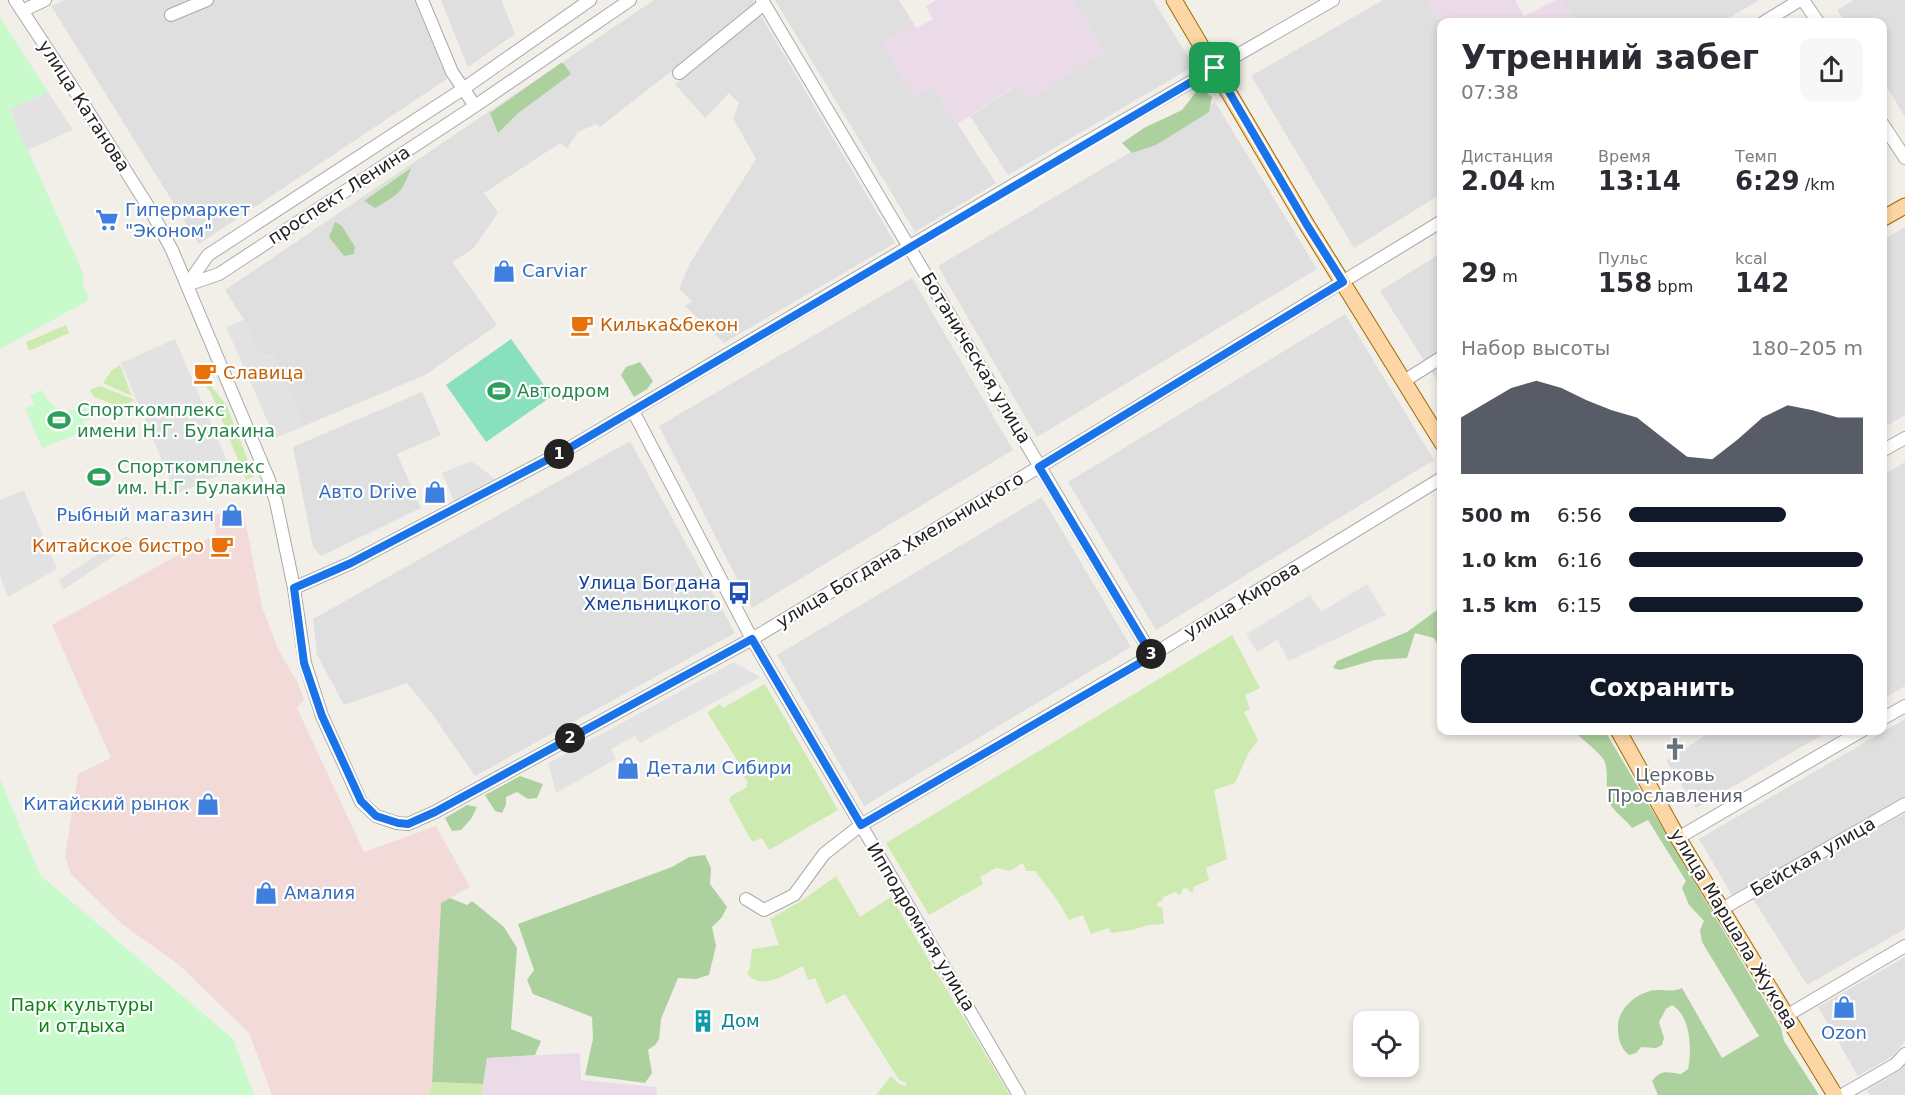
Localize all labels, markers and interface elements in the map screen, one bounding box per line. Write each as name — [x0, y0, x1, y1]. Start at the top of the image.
street label: улица Катанова — [34, 36, 135, 175]
text: Утренний забег — [1461, 38, 1759, 77]
button: share — [1800, 38, 1863, 101]
pin — [1189, 42, 1240, 93]
icon: arrive — [1198, 51, 1231, 84]
text: 07:38 — [1461, 80, 1519, 104]
street label: проспект Ленина — [264, 141, 414, 248]
text: Дистанция — [1461, 147, 1553, 166]
text: Время — [1598, 147, 1651, 166]
text: Темп — [1735, 147, 1777, 166]
text: 2.04 — [1461, 166, 1525, 196]
text: 13:14 — [1598, 166, 1681, 196]
text: 6:29 — [1735, 166, 1800, 196]
text: km — [1525, 175, 1555, 194]
text: /km — [1800, 175, 1835, 194]
place label: Гипермаркет "Эконом" — [125, 199, 250, 241]
supermarket icon: Гипермаркет "Эконом" — [94, 207, 120, 233]
text: Пульс — [1598, 249, 1648, 268]
text: kcal — [1735, 249, 1767, 268]
shop icon: Carviar — [491, 258, 517, 284]
text: 29 — [1461, 258, 1497, 288]
place label: Carviar — [522, 260, 588, 281]
text: m — [1497, 267, 1518, 286]
text: 158 — [1598, 268, 1652, 298]
text: 142 — [1735, 268, 1789, 298]
street label: Ботаническая улица — [917, 269, 1036, 447]
text: bpm — [1652, 277, 1693, 296]
cafe icon: Килька&бекон — [569, 312, 595, 338]
place label: Килька&бекон — [600, 314, 738, 335]
text: Набор высоты — [1461, 336, 1610, 360]
text: 180–205 m — [1751, 336, 1863, 360]
cafe icon: Славица — [192, 360, 218, 386]
place label: Славица — [223, 362, 304, 383]
sports icon: Автодром — [486, 378, 512, 404]
place label: Автодром — [517, 380, 610, 401]
place label: Спорткомплекс имени Н.Г. Булакина — [77, 399, 275, 441]
sports icon: Спорткомплекс имени Н.Г. Булакина — [46, 407, 72, 433]
pin: 1 — [544, 439, 574, 469]
text: 1 — [553, 444, 565, 463]
place label: Спорткомплекс им. Н.Г. Булакина — [117, 456, 286, 498]
sports icon: Спорткомплекс им. Н.Г. Булакина — [86, 464, 112, 490]
street label: улица Богдана Хмельницкого — [772, 467, 1027, 632]
shop icon: Авто Drive — [422, 479, 448, 505]
place label: Авто Drive — [319, 481, 417, 502]
shop icon: Рыбный магазин — [219, 502, 245, 528]
text: 500 m — [1461, 503, 1531, 527]
text: 6:56 — [1557, 503, 1602, 527]
place label: Рыбный магазин — [56, 504, 214, 525]
cafe icon: Китайское бистро — [209, 533, 235, 559]
place label: Китайское бистро — [32, 535, 204, 556]
text: 1.0 km — [1461, 548, 1538, 572]
text: 6:16 — [1557, 548, 1602, 572]
street label: улица Кирова — [1180, 557, 1303, 642]
place label: Улица Богдана Хмельницкого — [579, 572, 721, 614]
bus stop icon: Улица Богдана Хмельницкого — [726, 580, 752, 606]
text: 1.5 km — [1461, 593, 1538, 617]
text: 6:15 — [1557, 593, 1602, 617]
pin: 3 — [1136, 639, 1166, 669]
text: 3 — [1145, 644, 1157, 663]
button: Сохранить — [1461, 654, 1863, 723]
pin: 2 — [555, 723, 585, 753]
text: 2 — [564, 728, 576, 747]
church icon: Церковь Прославления — [1662, 736, 1688, 762]
shop icon: Детали Сибири — [615, 755, 641, 781]
place label: Детали Сибири — [646, 757, 792, 778]
place label: Церковь Прославления — [1607, 764, 1743, 806]
shop icon: Китайский рынок — [195, 791, 221, 817]
place label: Китайский рынок — [23, 793, 190, 814]
street label: Бейская улица — [1747, 812, 1879, 901]
street label: улица Маршала Жукова — [1666, 825, 1803, 1033]
street label: Ипподромная улица — [863, 839, 980, 1015]
shop icon: Амалия — [253, 880, 279, 906]
place label: Амалия — [284, 882, 355, 903]
park label: Парк культуры и отдыха — [11, 994, 154, 1036]
shop icon: Ozon — [1831, 994, 1857, 1020]
building icon: Дом — [690, 1008, 716, 1034]
place label: Дом — [721, 1010, 760, 1031]
map controls — [1353, 1011, 1419, 1077]
button: locate — [1353, 1011, 1419, 1077]
place label: Ozon — [1821, 1022, 1867, 1043]

